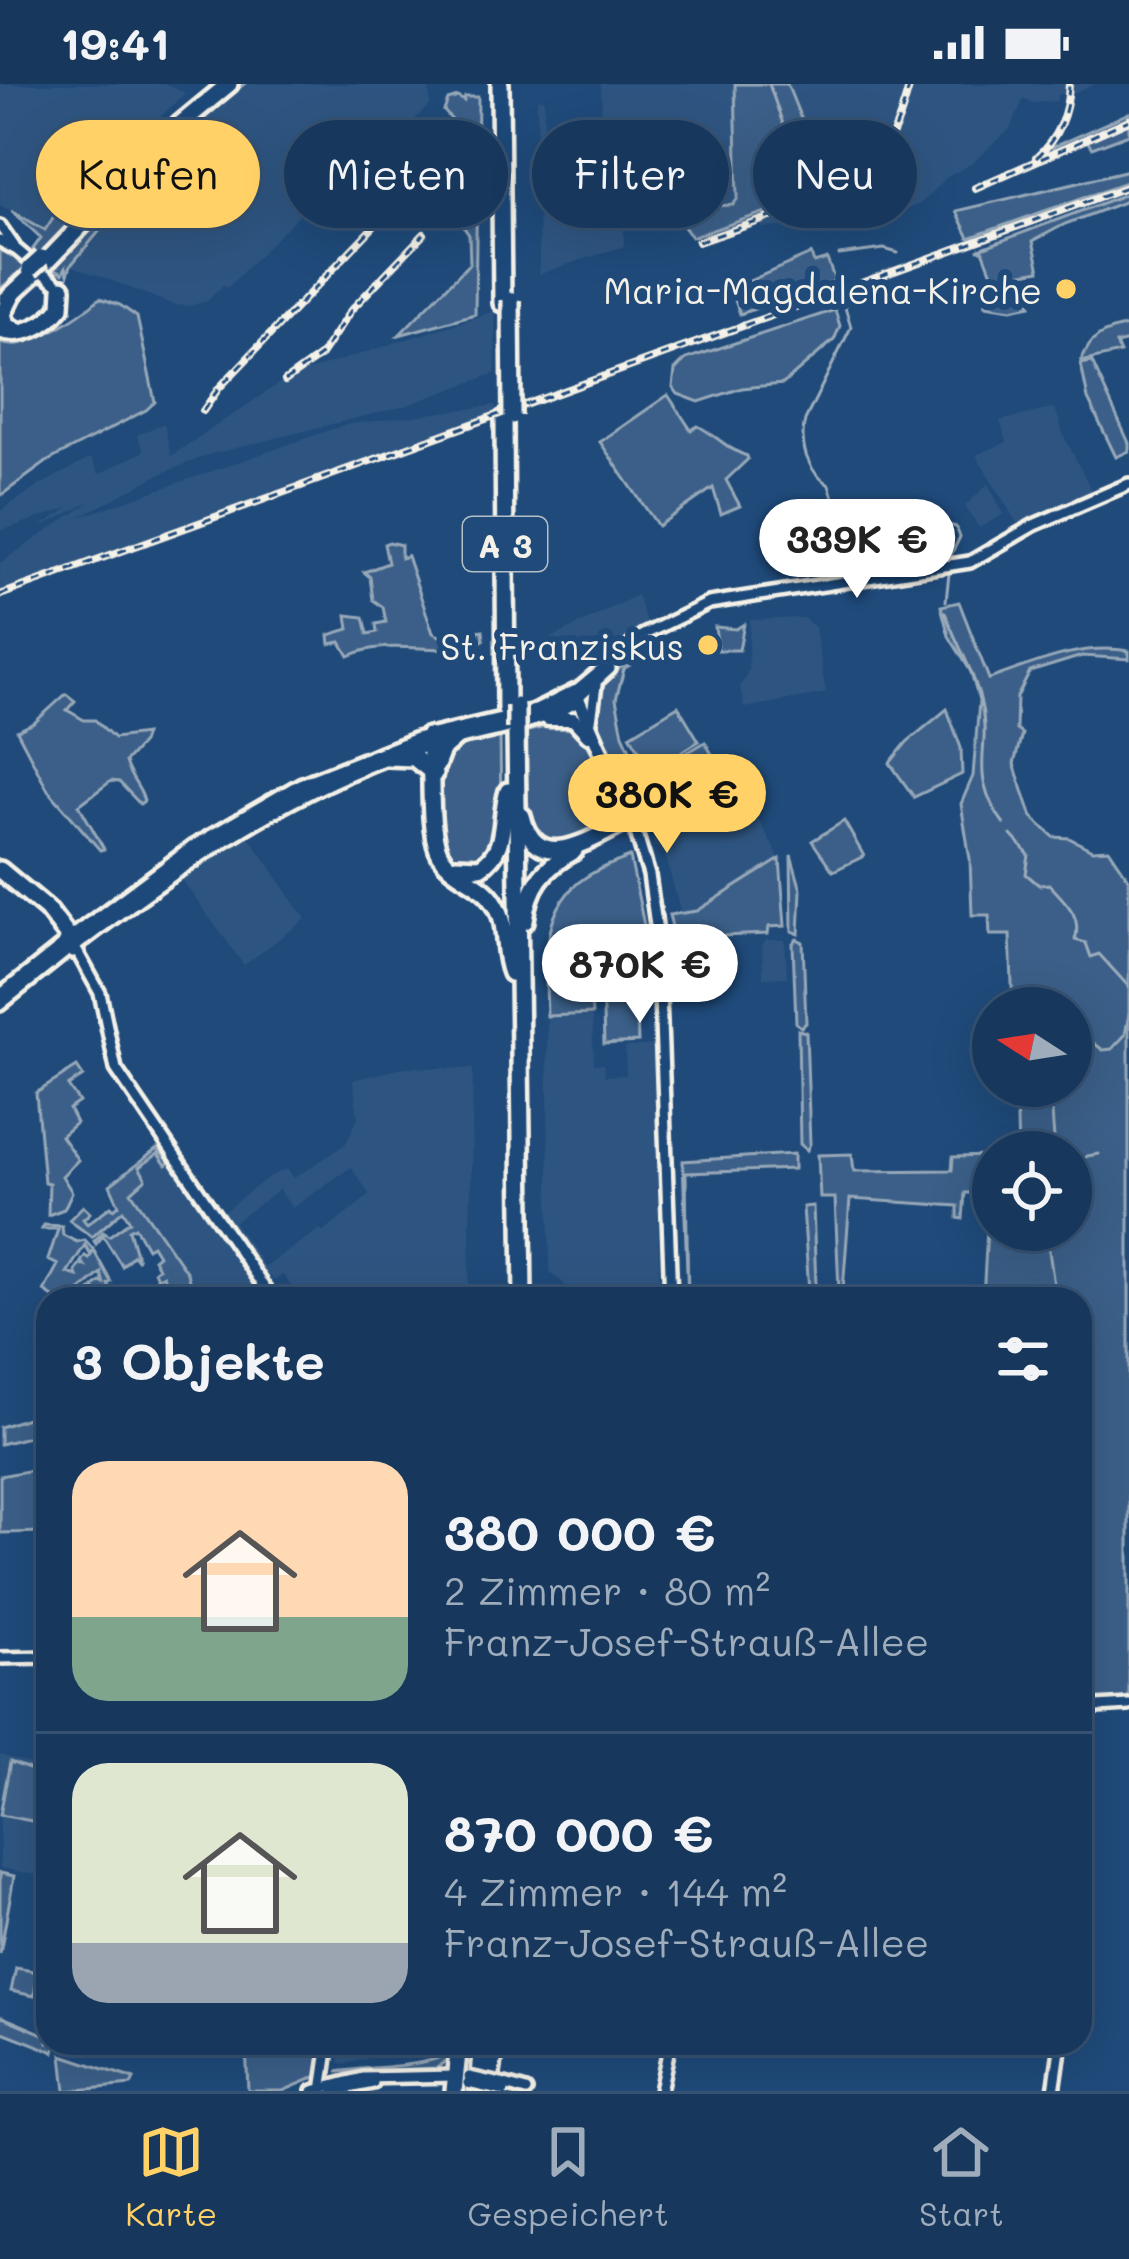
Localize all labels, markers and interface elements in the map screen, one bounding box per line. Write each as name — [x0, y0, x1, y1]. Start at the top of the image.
text: 19:41 — [60, 13, 170, 71]
chip: Kaufen — [36, 120, 260, 228]
chip: Mieten — [284, 120, 508, 228]
chip: Filter — [532, 120, 729, 228]
chip: Neu — [753, 120, 917, 228]
place label: Maria-Magdalena-Kirche — [603, 266, 1042, 313]
marker: Maria-Magdalena-Kirche — [1053, 276, 1079, 302]
pin: 339K € — [759, 499, 955, 601]
text: 339K € — [786, 512, 928, 563]
road number: A 3 — [463, 517, 547, 571]
place label: St. Franziskus — [440, 622, 684, 669]
marker: St. Franziskus — [695, 632, 721, 658]
pin: 380K € — [569, 754, 765, 856]
text: 380K € — [595, 767, 739, 818]
pin: 870K € — [542, 924, 738, 1026]
text: 870K € — [569, 937, 711, 988]
north arrow — [972, 987, 1092, 1107]
map controls — [972, 987, 1092, 1251]
button: locate — [972, 1131, 1092, 1251]
text: 3 Objekte — [72, 1326, 325, 1393]
icon: filters — [990, 1326, 1056, 1392]
text: 380 000 € — [444, 1497, 715, 1564]
icon: home — [168, 1509, 312, 1653]
text: 2 Zimmer · 80 m² — [444, 1564, 770, 1615]
text: Franz-Josef-Strauß-Allee — [444, 1615, 929, 1666]
text: 870 000 € — [444, 1798, 713, 1865]
icon: home — [168, 1811, 312, 1955]
text: 4 Zimmer · 144 m² — [444, 1865, 787, 1916]
text: Franz-Josef-Strauß-Allee — [444, 1916, 929, 1967]
tab: Karte — [125, 2119, 217, 2234]
tab: Gespeichert — [468, 2119, 669, 2234]
tab: Start — [919, 2119, 1004, 2234]

